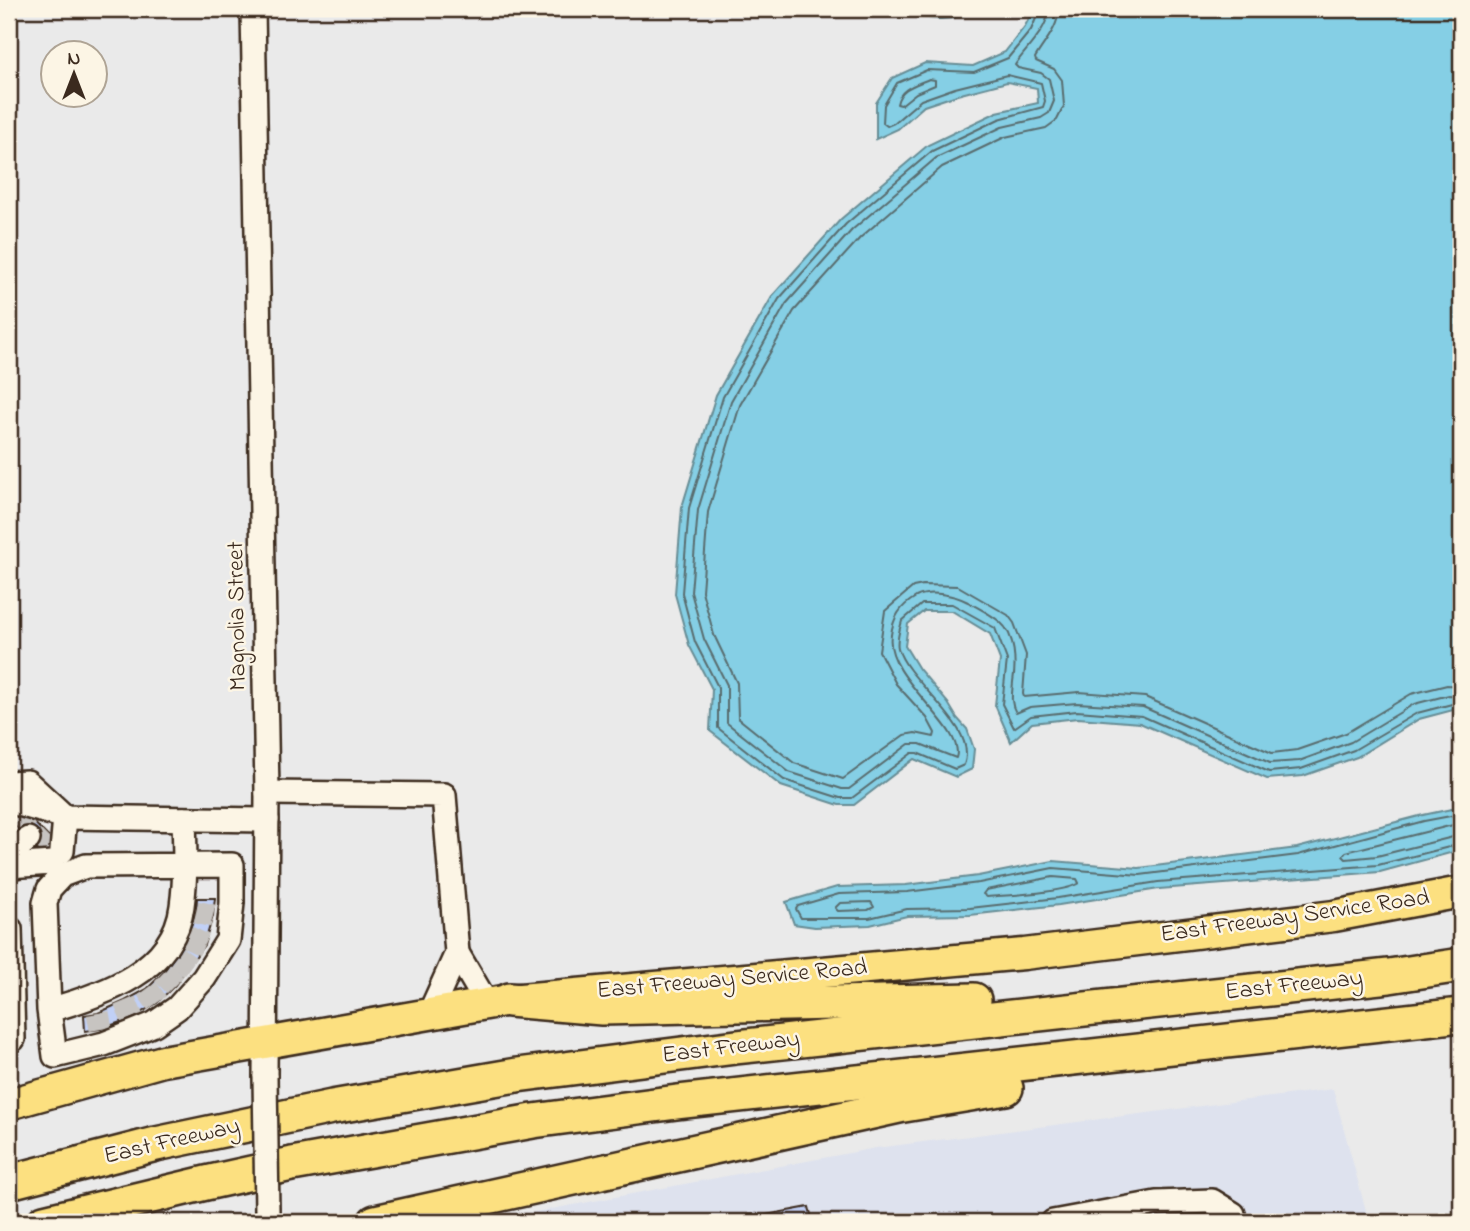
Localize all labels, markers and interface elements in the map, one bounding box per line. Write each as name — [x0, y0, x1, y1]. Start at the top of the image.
north arrow — [38, 38, 108, 108]
text: N — [68, 46, 81, 73]
street label: Magnolia Street — [219, 541, 257, 691]
street label: East Freeway Service Road — [1158, 881, 1432, 954]
street label: East Freeway Service Road — [595, 951, 869, 1010]
street label: East Freeway — [1223, 961, 1365, 1012]
street label: East Freeway — [660, 1022, 802, 1075]
street label: East Freeway — [101, 1109, 244, 1176]

